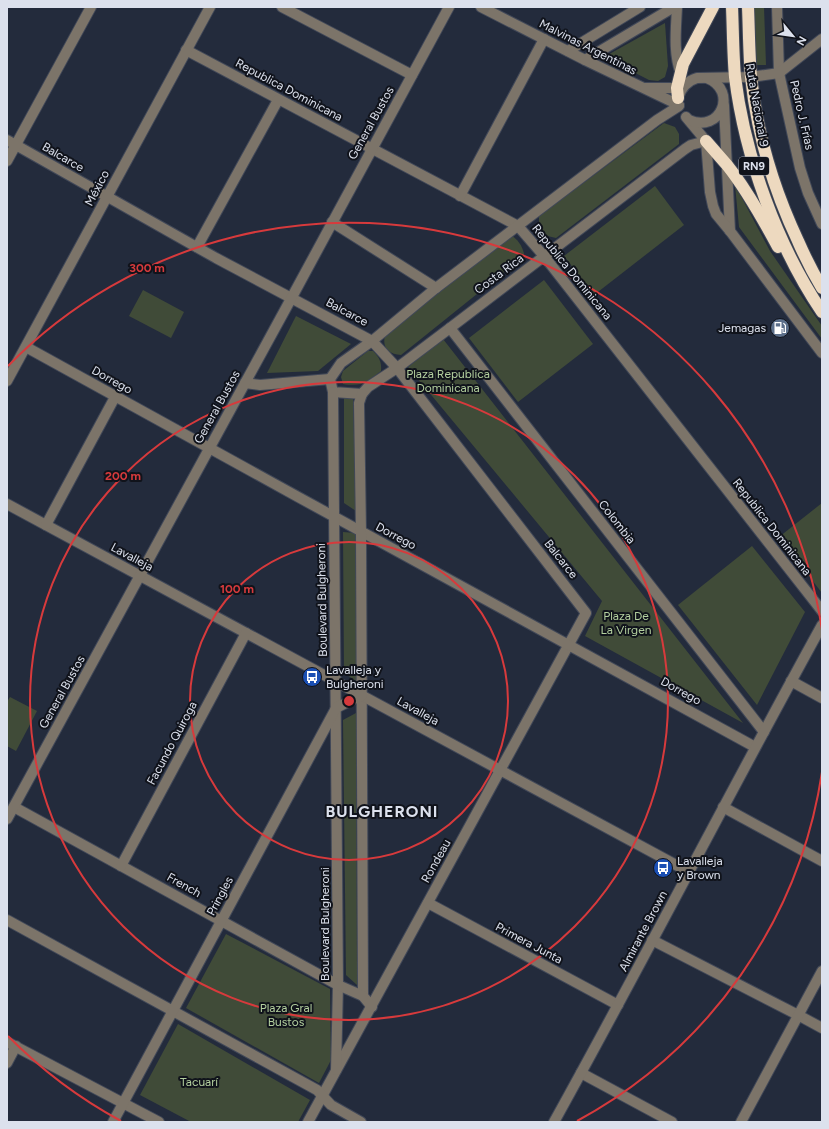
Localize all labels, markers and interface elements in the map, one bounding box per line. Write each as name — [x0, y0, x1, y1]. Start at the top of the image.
street label: Malvinas Argentinas — [537, 16, 639, 78]
north arrow — [773, 16, 813, 56]
text: N — [794, 34, 809, 47]
street label: Republica Dominicana — [233, 56, 345, 124]
street label: Ruta Nacional 9 — [743, 62, 771, 148]
street label: Pedro J. Frías — [787, 79, 817, 152]
street label: General Bustos — [345, 84, 397, 162]
street label: Balcarce — [40, 139, 87, 175]
road number: RN9 — [739, 157, 769, 175]
street label: México — [82, 168, 112, 208]
street label: Republica Dominicana — [529, 221, 615, 323]
street label: Costa Rica — [472, 251, 526, 297]
text: 300 m — [129, 261, 165, 275]
street label: Balcarce — [323, 295, 371, 329]
fuel station icon: Jemagas — [769, 317, 791, 339]
place label: Jemagas — [718, 321, 766, 335]
street label: Dorrego — [89, 363, 135, 397]
park label: Plaza Republica Dominicana — [406, 367, 490, 395]
street label: General Bustos — [191, 368, 243, 446]
text: 200 m — [105, 469, 141, 483]
street label: Republica Dominicana — [730, 476, 814, 578]
street label: Colombia — [596, 497, 638, 547]
street label: Dorrego — [373, 520, 419, 552]
street label: Balcarce — [541, 537, 581, 582]
street label: Lavalleja — [109, 540, 155, 574]
street label: Boulevard Bulgheroni — [314, 543, 330, 657]
text: 100 m — [220, 582, 254, 596]
park label: Plaza De La Virgen — [601, 609, 652, 637]
street label: General Bustos — [36, 653, 88, 731]
place label: Lavalleja y Bulgheroni — [326, 663, 383, 691]
bus stop icon: Lavalleja y Bulgheroni — [301, 666, 323, 688]
street label: Dorrego — [658, 674, 704, 708]
centre of rings — [342, 694, 356, 708]
street label: Lavalleja — [395, 694, 441, 728]
street label: Facundo Quiroga — [144, 699, 200, 787]
district label: BULGHERONI — [326, 802, 438, 821]
street label: Rondeau — [418, 837, 454, 885]
place label: Lavalleja y Brown — [677, 854, 723, 882]
bus stop icon: Lavalleja y Brown — [652, 857, 674, 879]
street label: Boulevard Bulgheroni — [318, 867, 332, 981]
street label: French — [164, 870, 204, 900]
street label: Pringles — [204, 874, 236, 918]
street label: Almirante Brown — [616, 888, 670, 974]
street label: Primera Junta — [493, 919, 565, 967]
park label: Plaza Gral Bustos — [260, 1001, 312, 1029]
park label: Tacuarí — [180, 1075, 219, 1089]

